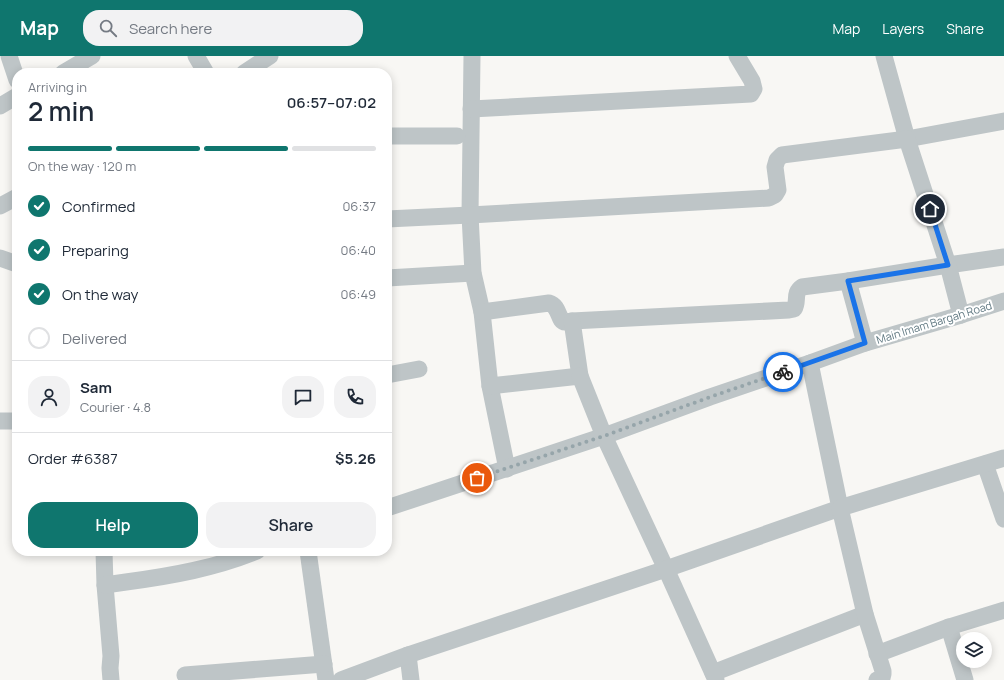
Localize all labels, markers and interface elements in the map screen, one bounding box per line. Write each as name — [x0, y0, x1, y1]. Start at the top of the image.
search box — [83, 10, 363, 46]
text: Map — [20, 15, 59, 41]
icon: search — [97, 17, 119, 39]
text: Search here — [129, 18, 212, 39]
text: Map — [832, 19, 860, 38]
text: Layers — [882, 19, 924, 38]
text: Share — [946, 19, 984, 38]
text: Arriving in — [28, 78, 87, 96]
text: 06:57–07:02 — [287, 92, 376, 113]
text: 2 min — [28, 93, 94, 129]
text: On the way · 120 m — [28, 157, 136, 175]
pin — [913, 192, 947, 226]
icon: check — [28, 195, 50, 217]
text: Confirmed — [62, 196, 135, 217]
text: 06:37 — [342, 197, 376, 215]
icon: home — [919, 198, 941, 220]
icon: check — [28, 239, 50, 261]
text: Preparing — [62, 240, 129, 261]
text: 06:40 — [341, 241, 376, 259]
icon: check — [28, 283, 50, 305]
text: On the way — [62, 284, 138, 305]
text: 06:49 — [341, 285, 376, 303]
street label: Main Imam Bargah Road — [874, 297, 994, 347]
text: Delivered — [62, 328, 127, 349]
courier — [763, 352, 803, 392]
icon: bike — [772, 361, 794, 383]
button: person — [28, 376, 70, 418]
button: chat — [282, 376, 324, 418]
button: phone — [334, 376, 376, 418]
text: Sam — [80, 377, 112, 398]
text: Courier · 4.8 — [80, 398, 151, 416]
text: Order #6387 — [28, 448, 118, 469]
text: $5.26 — [335, 448, 376, 469]
pin — [460, 461, 494, 495]
icon: bag — [466, 467, 488, 489]
button: Help — [28, 502, 198, 548]
button: Share — [206, 502, 376, 548]
map controls — [956, 632, 992, 668]
button: layers — [956, 632, 992, 668]

